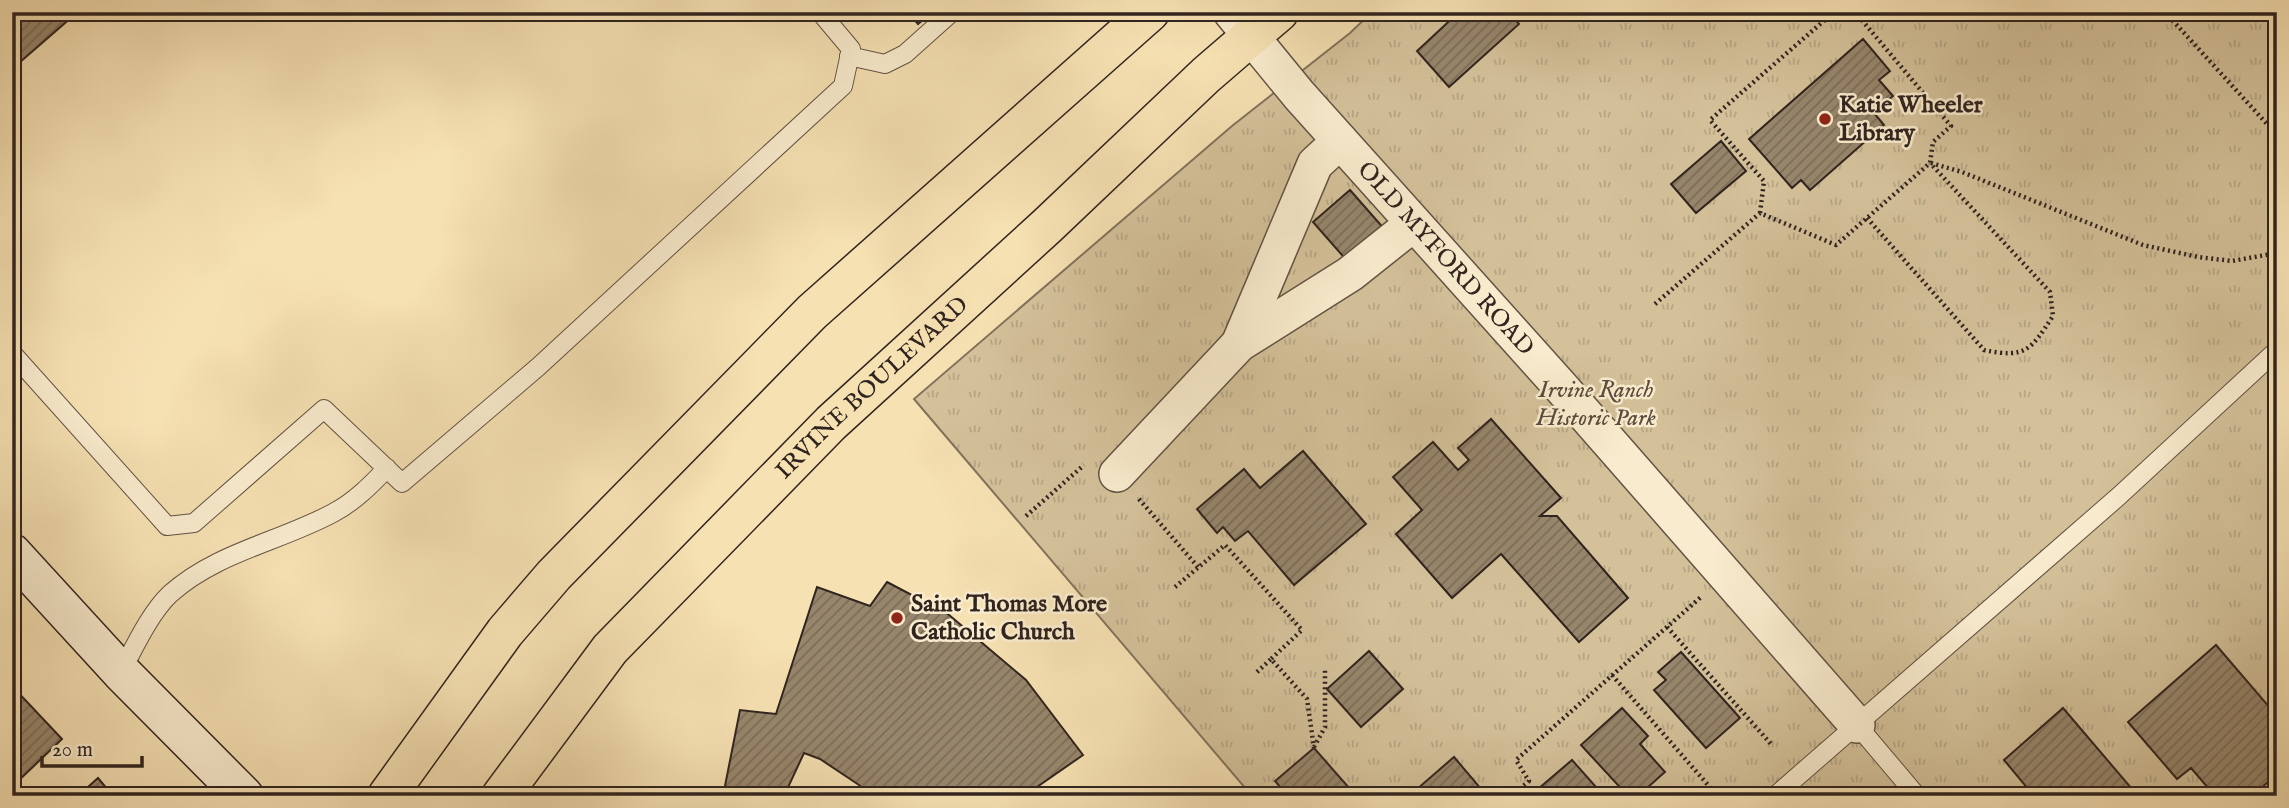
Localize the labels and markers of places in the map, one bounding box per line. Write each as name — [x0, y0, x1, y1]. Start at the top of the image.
place label: Katie Wheeler Library — [1839, 90, 1983, 149]
marker: Katie Wheeler Library — [1817, 111, 1833, 127]
place label: Saint Thomas More Catholic Church — [911, 589, 1107, 648]
marker: Saint Thomas More Catholic Church — [889, 610, 905, 626]

